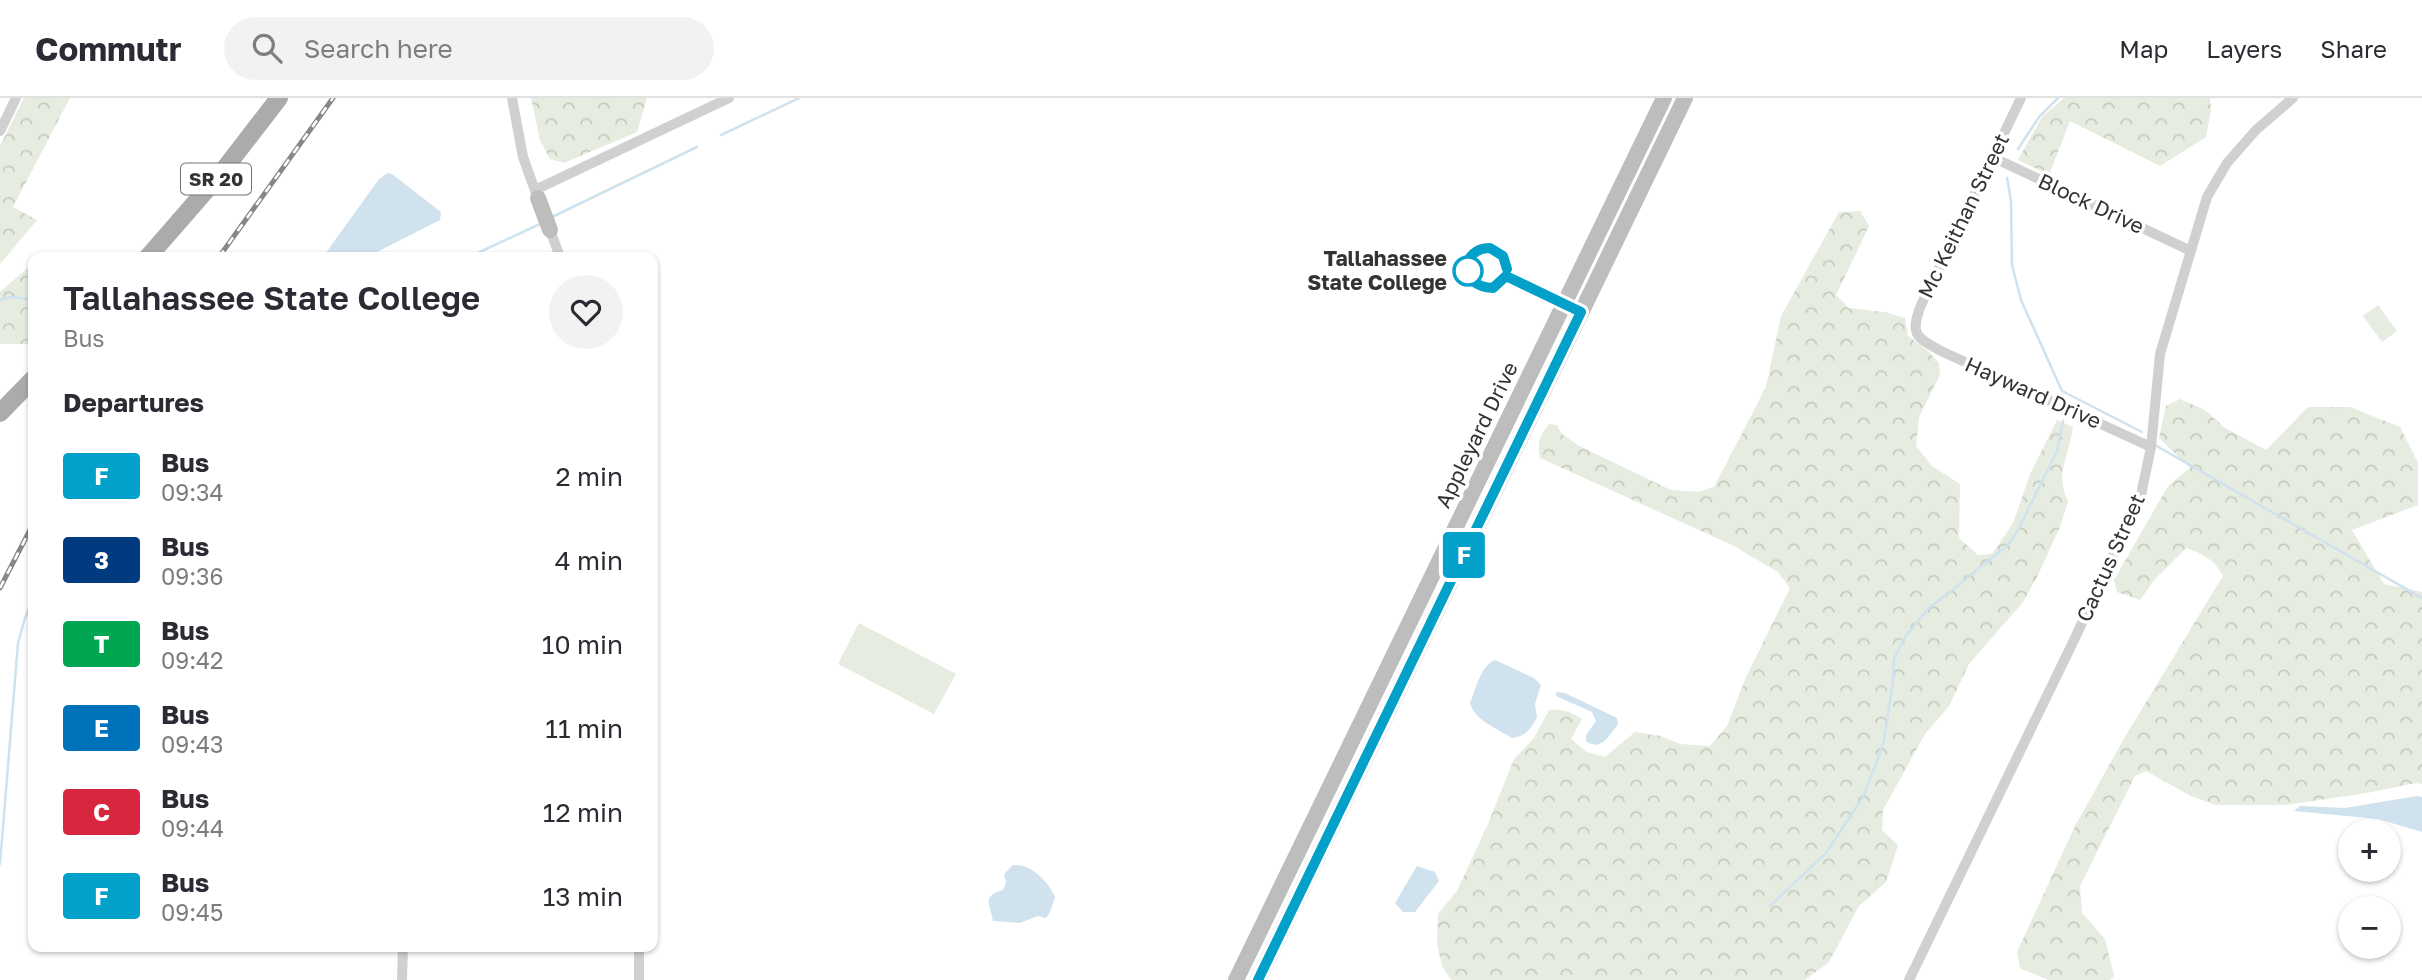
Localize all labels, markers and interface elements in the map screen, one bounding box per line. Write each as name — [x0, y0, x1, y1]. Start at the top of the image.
search box — [224, 17, 714, 80]
text: Commutr — [35, 29, 182, 68]
icon: search — [248, 29, 286, 67]
text: Search here — [304, 33, 453, 64]
text: Map — [2119, 34, 2168, 63]
text: Layers — [2206, 34, 2282, 63]
text: Share — [2320, 34, 2387, 63]
street label: Mc Keithan Street — [1912, 129, 2014, 302]
road number: SR 20 — [181, 164, 251, 194]
street label: Block Drive — [2034, 167, 2148, 239]
place label: Tallahassee State College — [1307, 245, 1447, 295]
marker: Tallahassee State College — [1453, 256, 1483, 286]
button: heart — [549, 275, 623, 349]
text: Tallahassee State College — [63, 278, 480, 317]
text: Bus — [63, 324, 105, 352]
street label: Hayward Drive — [1961, 350, 2105, 434]
street label: Appleyard Drive — [1429, 357, 1523, 512]
text: Departures — [63, 387, 204, 418]
text: Bus — [161, 447, 209, 478]
text: F — [94, 461, 109, 490]
text: 2 min — [555, 461, 623, 492]
text: 09:34 — [161, 478, 224, 506]
street label: Cactus Street — [2070, 490, 2150, 626]
text: Bus — [161, 531, 209, 562]
line badge: F — [1441, 532, 1487, 578]
text: F — [1457, 540, 1471, 569]
text: 3 — [94, 545, 109, 574]
text: 4 min — [555, 545, 623, 576]
text: 09:36 — [161, 562, 223, 590]
text: Bus — [161, 615, 209, 646]
text: T — [94, 629, 109, 658]
text: 10 min — [542, 629, 623, 660]
text: 09:42 — [161, 646, 223, 674]
text: Bus — [161, 699, 209, 730]
text: E — [94, 713, 109, 742]
text: 11 min — [545, 713, 623, 744]
text: 09:43 — [161, 730, 224, 758]
text: Bus — [161, 783, 209, 814]
text: C — [93, 797, 110, 826]
text: 12 min — [543, 797, 623, 828]
text: 09:44 — [161, 814, 224, 842]
map controls — [2338, 819, 2401, 959]
button: + — [2338, 819, 2401, 882]
text: Bus — [161, 867, 209, 898]
text: F — [94, 881, 109, 910]
text: 13 min — [543, 881, 623, 912]
button: − — [2338, 896, 2401, 959]
text: 09:45 — [161, 898, 223, 926]

